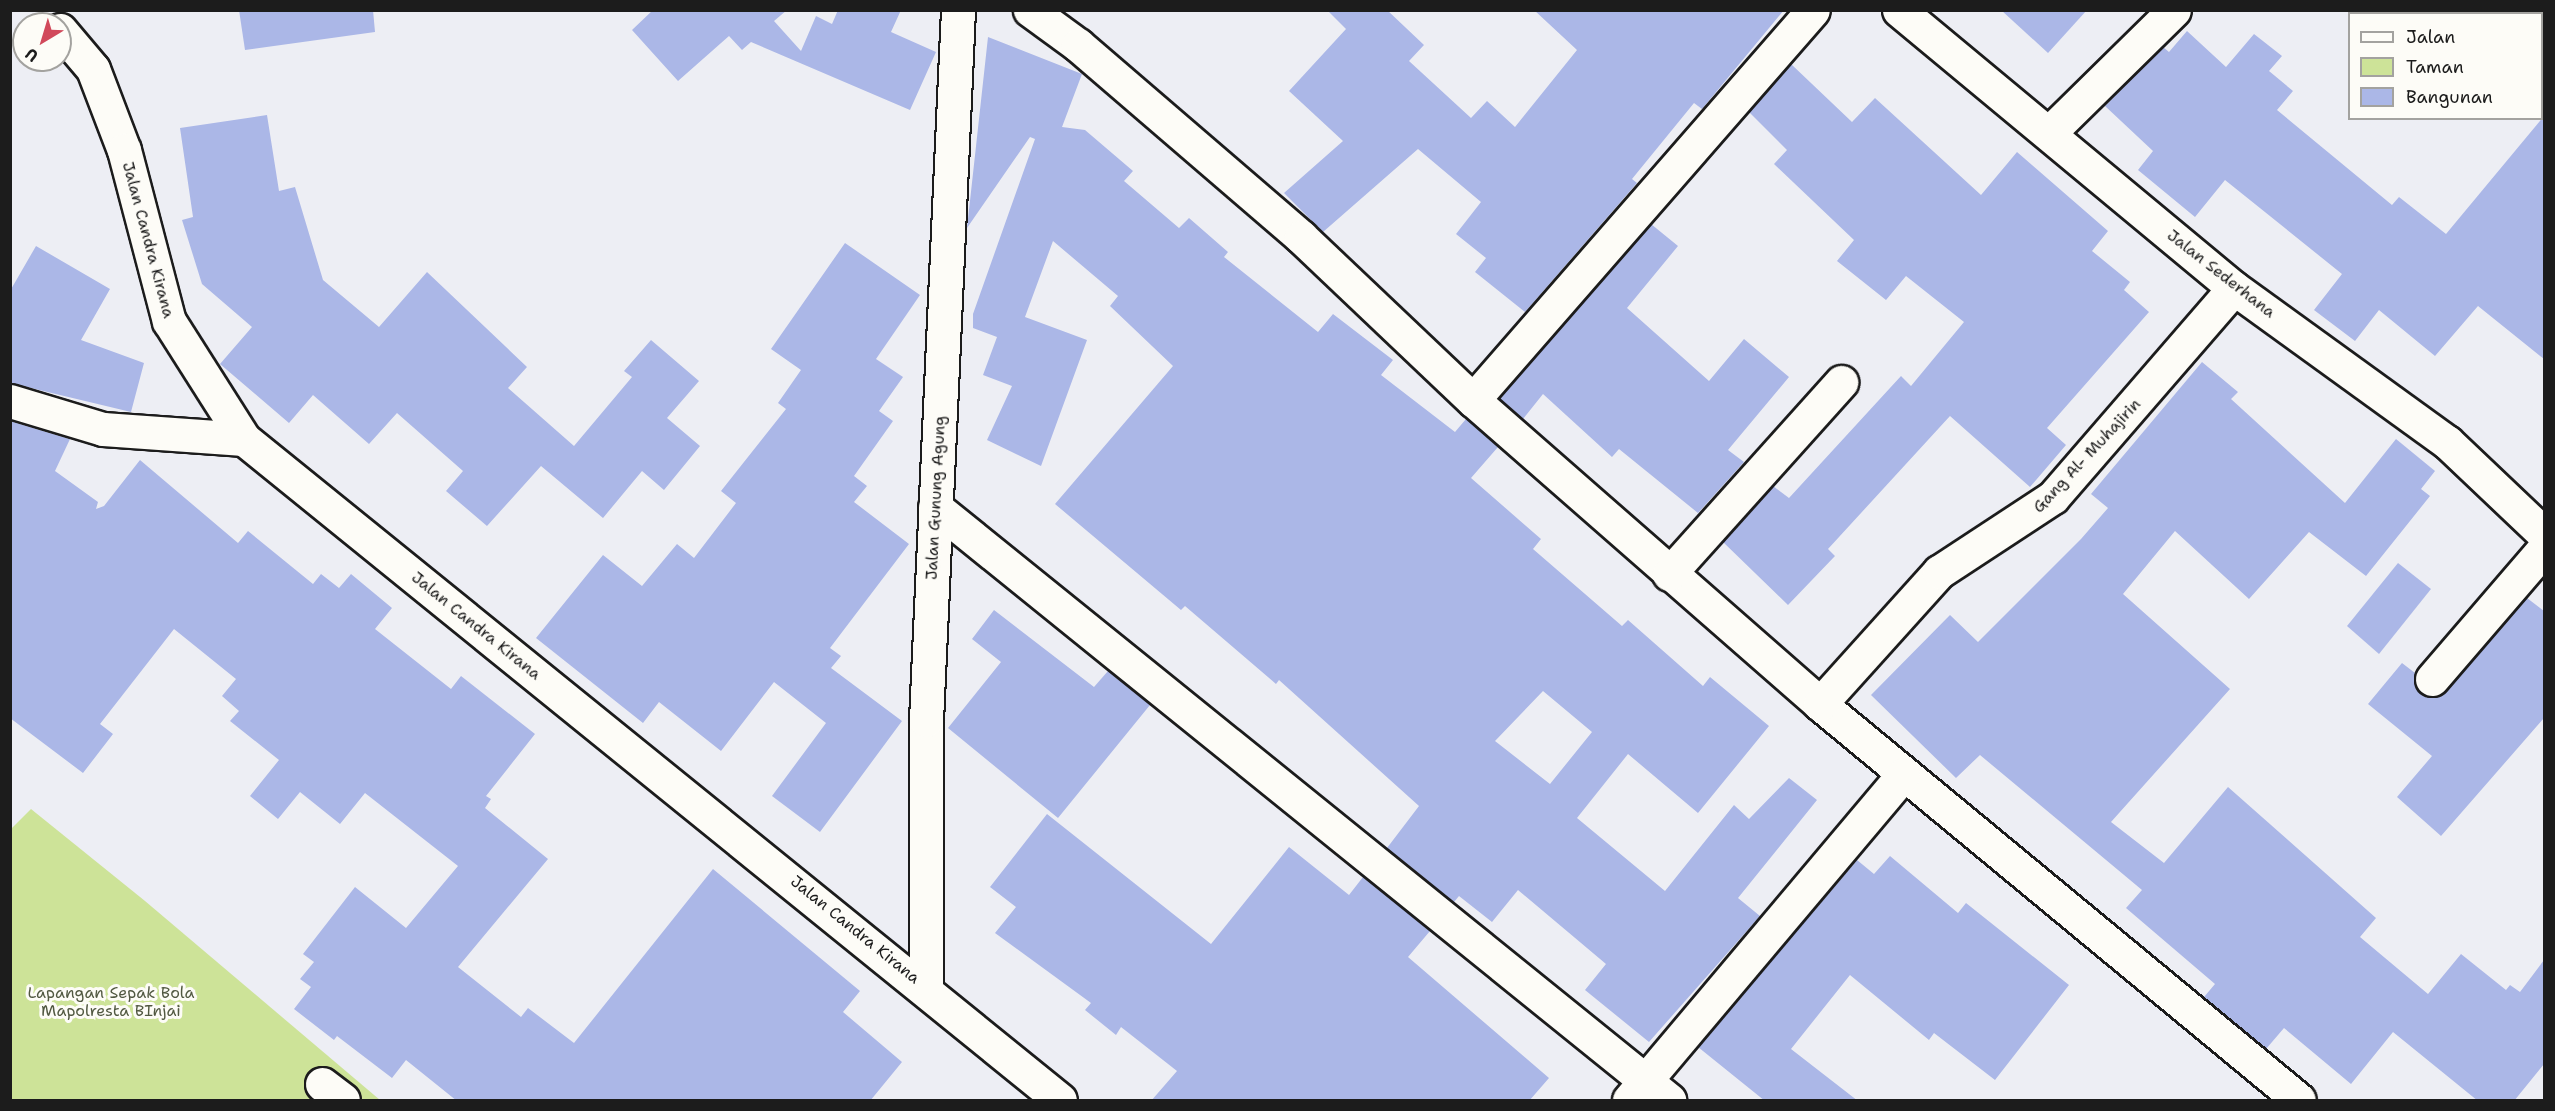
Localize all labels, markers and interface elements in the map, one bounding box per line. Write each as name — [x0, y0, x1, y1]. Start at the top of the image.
north arrow — [12, 12, 72, 72]
legend — [2348, 12, 2543, 120]
text: Jalan — [2406, 25, 2455, 49]
text: U — [21, 43, 43, 67]
text: Taman — [2406, 55, 2464, 79]
text: Bangunan — [2406, 85, 2493, 109]
street label: Jalan Candra Kirana — [118, 160, 178, 320]
street label: Jalan Sederhana — [2163, 226, 2279, 322]
street label: Gang Al- Muhajirin — [2029, 395, 2145, 517]
street label: Jalan Gunung Agung — [922, 415, 950, 581]
street label: Jalan Candra Kirana — [407, 568, 545, 684]
street label: Jalan Candra Kirana — [786, 872, 924, 988]
park label: Lapangan Sepak Bola Mapolresta BInjai — [27, 983, 195, 1021]

